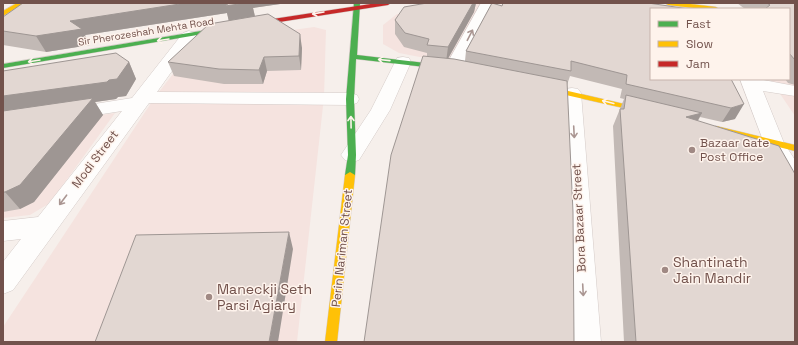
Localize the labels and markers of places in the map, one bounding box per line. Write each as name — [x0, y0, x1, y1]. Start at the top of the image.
place label: Bazaar Gate Post Office — [700, 135, 769, 165]
marker: Bazaar Gate Post Office — [687, 145, 697, 155]
place label: Shantinath Jain Mandir — [673, 253, 751, 287]
marker: Shantinath Jain Mandir — [660, 265, 670, 275]
place label: Maneckji Seth Parsi Agiary — [217, 280, 312, 314]
marker: Maneckji Seth Parsi Agiary — [204, 292, 214, 302]

